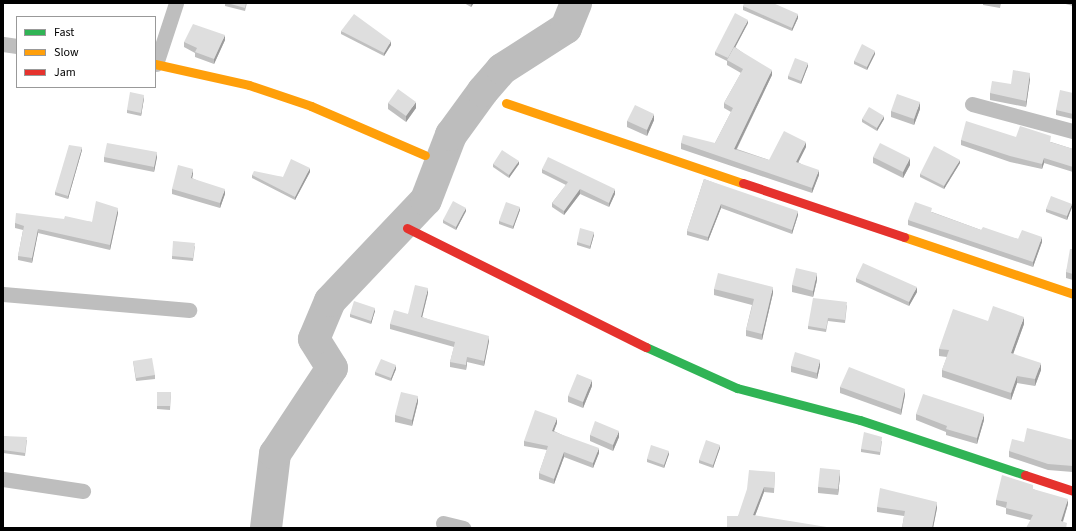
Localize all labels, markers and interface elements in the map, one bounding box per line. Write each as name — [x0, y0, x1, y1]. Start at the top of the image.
legend — [16, 16, 156, 88]
text: Fast — [54, 24, 74, 41]
text: Slow — [54, 44, 79, 61]
text: Jam — [54, 64, 76, 81]

